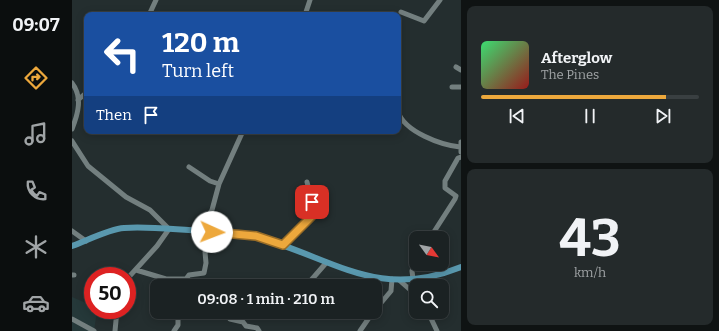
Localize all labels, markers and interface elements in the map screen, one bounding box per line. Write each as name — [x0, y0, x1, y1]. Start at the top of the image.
text: 09:07 — [12, 14, 60, 36]
text: 120 m — [162, 26, 239, 59]
icon: left — [96, 28, 148, 80]
text: Afterglow — [541, 49, 612, 67]
text: Turn left — [162, 60, 234, 82]
icon: directions — [22, 64, 50, 92]
text: The Pines — [541, 67, 599, 82]
icon: arrive — [140, 104, 162, 126]
icon: previous — [506, 105, 528, 127]
icon: pause — [579, 105, 601, 127]
icon: next — [652, 105, 674, 127]
text: Then — [96, 106, 132, 124]
icon: music — [22, 120, 50, 148]
icon: phone — [22, 177, 50, 205]
pin — [295, 185, 329, 219]
icon: arrive — [301, 191, 323, 213]
text: 43 — [559, 207, 621, 270]
position arrow — [191, 211, 233, 253]
north arrow — [409, 231, 449, 271]
map controls — [409, 231, 449, 319]
icon: climate — [22, 233, 50, 261]
text: km/h — [574, 265, 606, 280]
speed limit sign: 50 — [84, 267, 136, 319]
button: search — [409, 279, 449, 319]
icon: car — [22, 289, 50, 317]
text: 09:08 · 1 min · 210 m — [197, 290, 335, 308]

